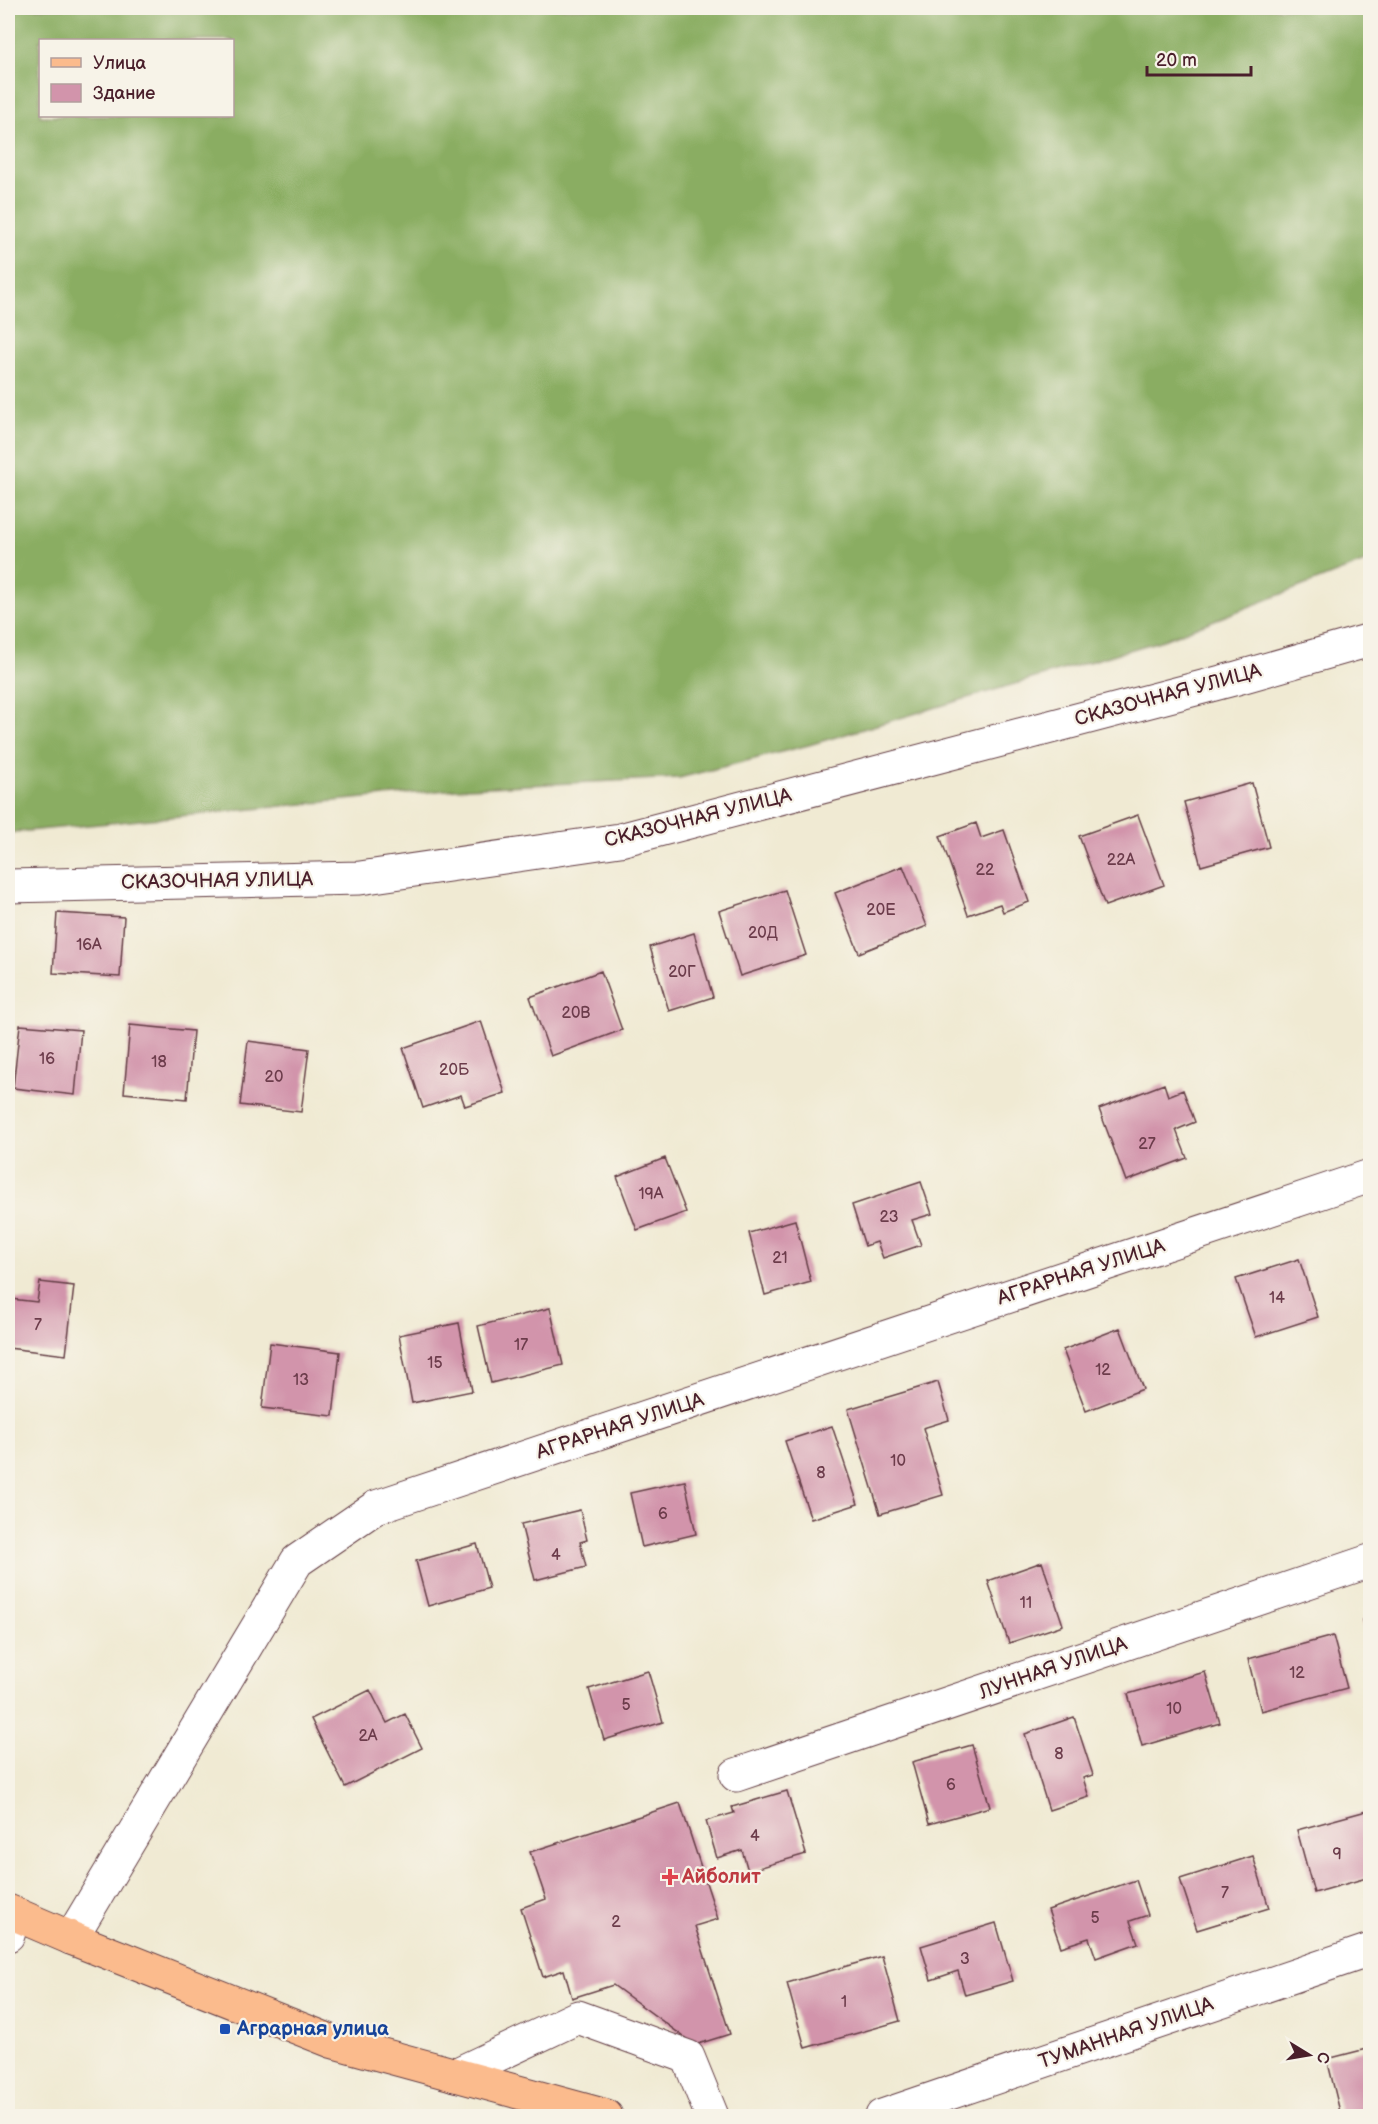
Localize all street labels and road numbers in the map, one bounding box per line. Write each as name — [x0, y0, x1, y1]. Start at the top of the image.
street label: СКАЗОЧНАЯ УЛИЦА — [1072, 658, 1265, 731]
street label: СКАЗОЧНАЯ УЛИЦА — [602, 783, 795, 853]
street label: СКАЗОЧНАЯ УЛИЦА — [121, 867, 314, 895]
street label: АГРАРНАЯ УЛИЦА — [993, 1233, 1169, 1311]
street label: АГРАРНАЯ УЛИЦА — [532, 1387, 708, 1465]
street label: ЛУННАЯ УЛИЦА — [975, 1631, 1131, 1705]
street label: ТУМАННАЯ УЛИЦА — [1036, 1992, 1217, 2074]

